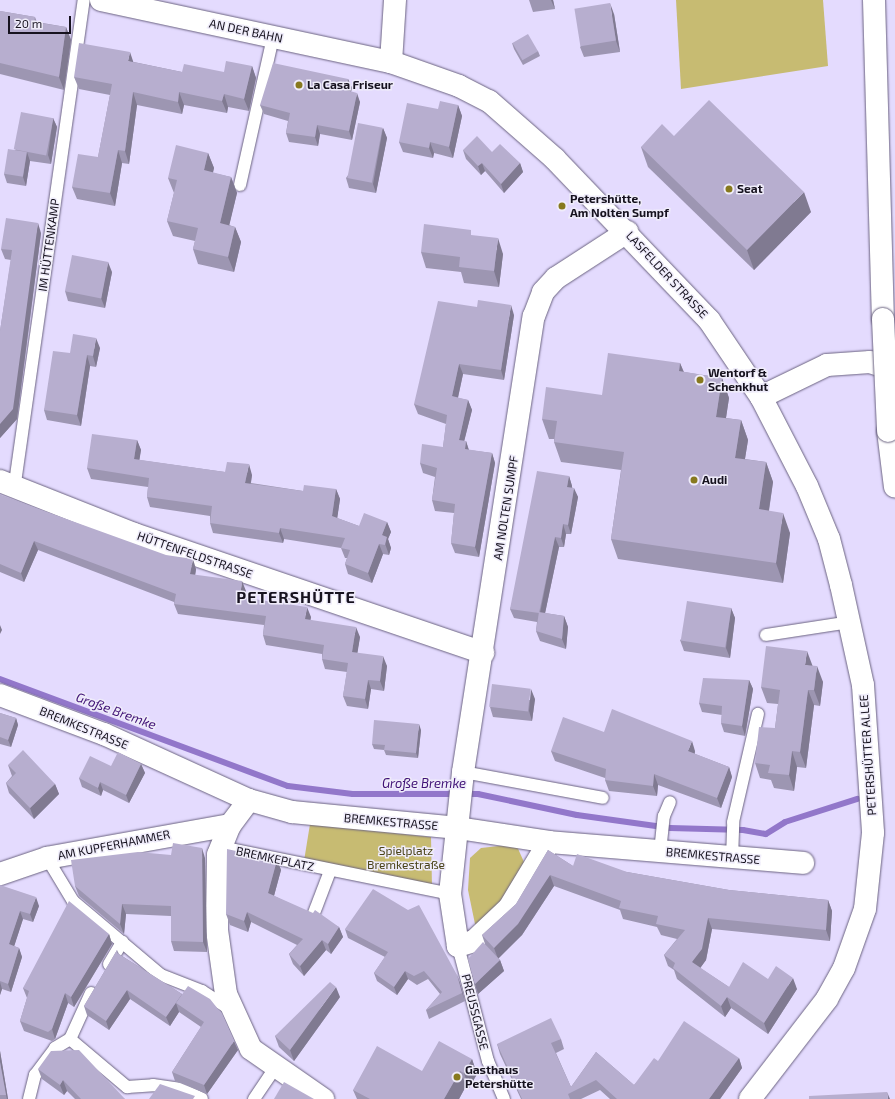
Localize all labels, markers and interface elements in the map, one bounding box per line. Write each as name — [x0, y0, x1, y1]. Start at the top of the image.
scale bar — [10, 8, 73, 34]
text: 20 m — [15, 16, 42, 30]
street label: AN DER BAHN — [208, 16, 284, 46]
place label: La Casa Friseur — [307, 78, 393, 92]
marker: La Casa Friseur — [294, 80, 304, 90]
place label: Seat — [737, 182, 763, 196]
marker: Seat — [724, 184, 734, 194]
place label: Petershütte, Am Nolten Sumpf — [570, 192, 669, 220]
street label: IM HÜTTENKAMP — [35, 198, 63, 292]
marker: Petershütte, Am Nolten Sumpf — [557, 201, 567, 211]
street label: LASFELDER STRASSE — [623, 229, 711, 321]
place label: Wentorf & Schenkhut — [708, 366, 768, 394]
marker: Wentorf & Schenkhut — [695, 375, 705, 385]
street label: AM NOLTEN SUMPF — [491, 455, 521, 561]
place label: Audi — [702, 473, 727, 487]
marker: Audi — [689, 475, 699, 485]
street label: HÜTTENFELDSTRASSE — [135, 528, 255, 582]
district label: PETERSHÜTTE — [236, 587, 356, 607]
water label: Große Bremke — [74, 689, 158, 733]
street label: PETERSHÜTTER ALLEE — [857, 694, 879, 816]
street label: BREMKESTRASSE — [37, 704, 131, 752]
water label: Große Bremke — [382, 775, 466, 791]
street label: BREMKESTRASSE — [343, 811, 439, 833]
street label: AM KUPFERHAMMER — [57, 827, 171, 863]
street label: BREMKEPLATZ — [235, 844, 315, 874]
park label: Spielplatz Bremkestraße — [367, 844, 445, 872]
street label: BREMKESTRASSE — [665, 845, 761, 867]
street label: PREUSSGASSE — [459, 972, 491, 1052]
place label: Gasthaus Petershütte — [465, 1063, 533, 1091]
marker: Gasthaus Petershütte — [452, 1072, 462, 1082]

